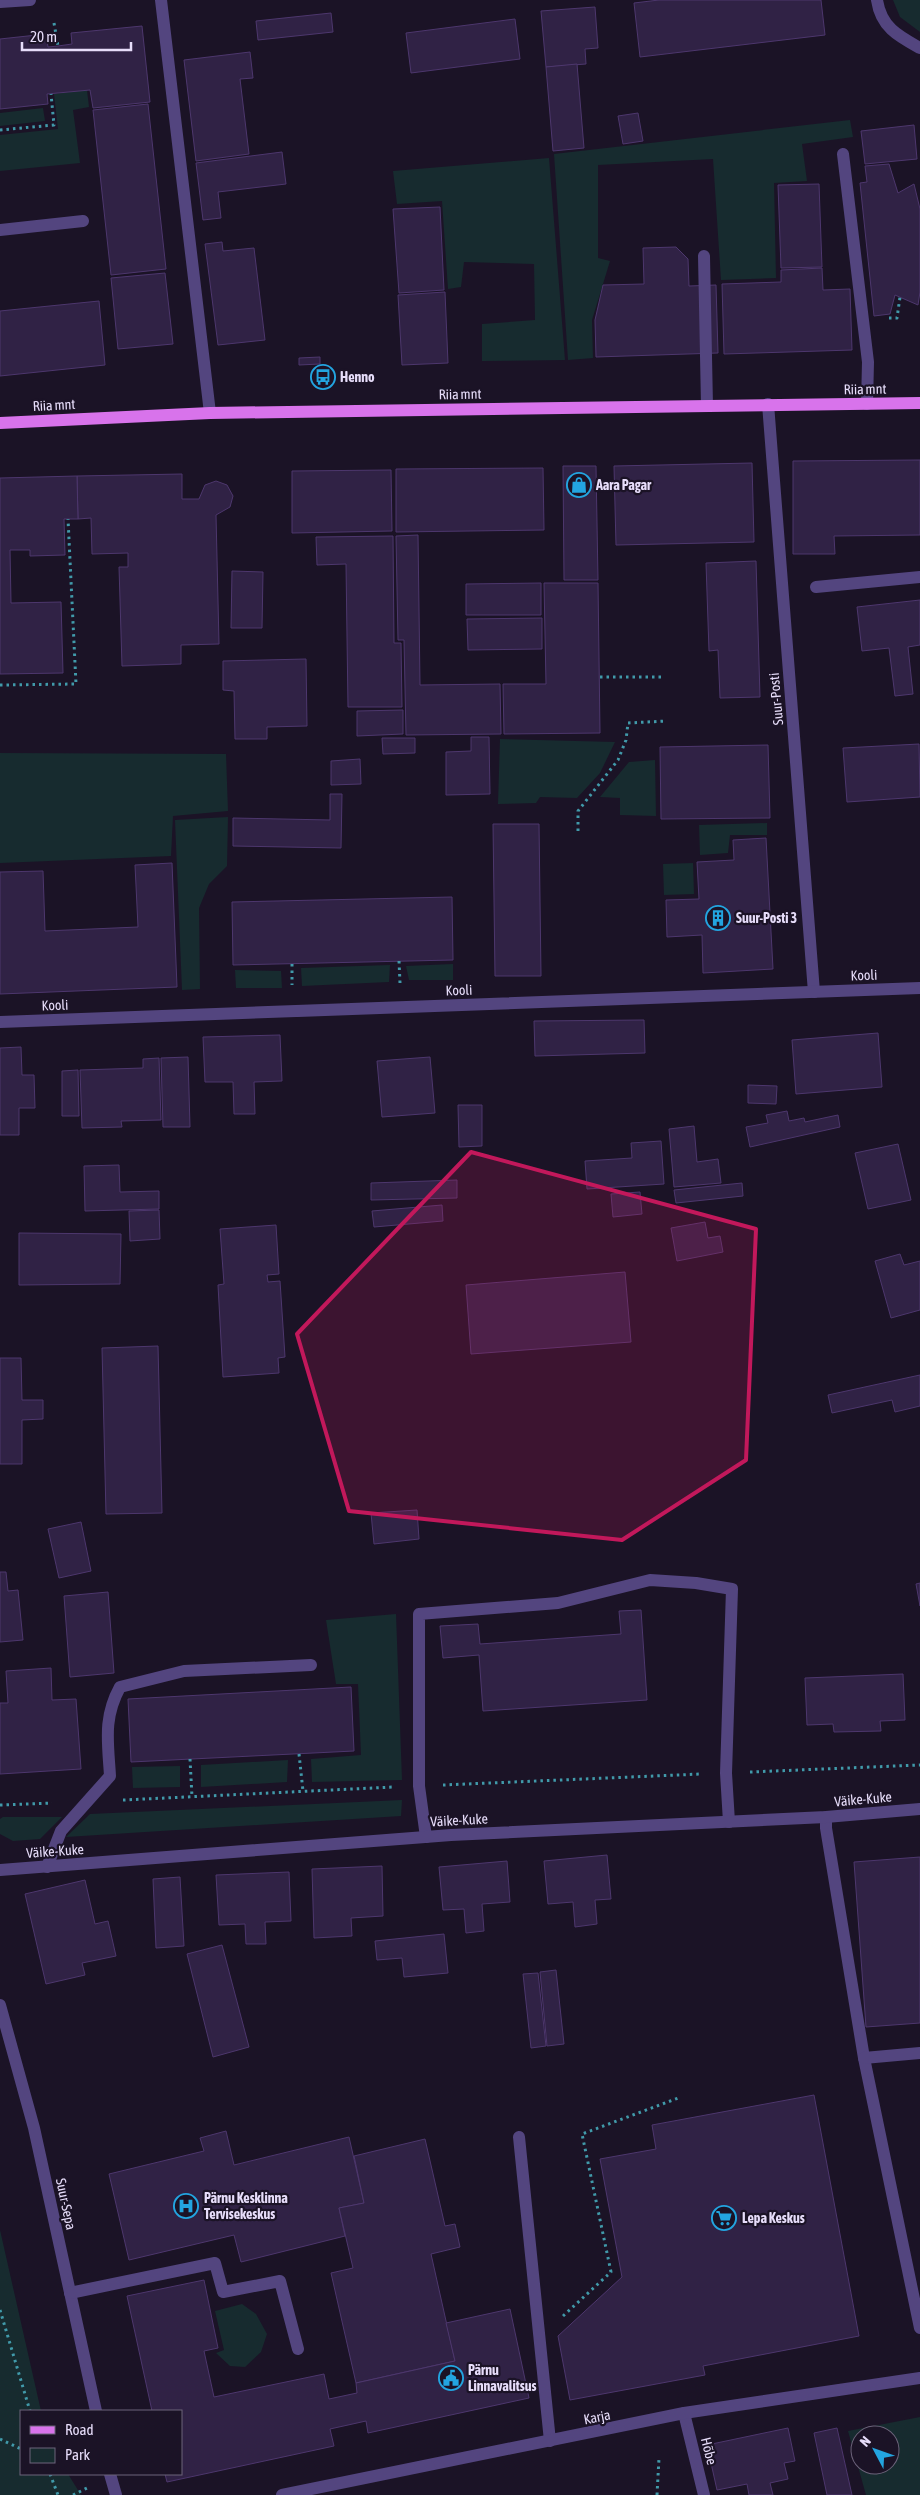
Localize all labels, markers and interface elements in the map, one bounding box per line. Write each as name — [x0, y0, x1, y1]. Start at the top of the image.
scale bar — [22, 20, 131, 52]
text: 20 m — [30, 28, 57, 45]
bus stop icon: Henno — [310, 364, 336, 390]
place label: Henno — [340, 369, 375, 385]
street label: Riia mnt — [843, 381, 887, 397]
street label: Riia mnt — [438, 386, 482, 402]
street label: Riia mnt — [32, 396, 76, 414]
shop icon: Aara Pagar — [566, 472, 592, 498]
place label: Aara Pagar — [595, 477, 652, 493]
street label: Suur-Posti — [766, 672, 786, 726]
building icon: Suur-Posti 3 — [705, 905, 731, 931]
place label: Suur-Posti 3 — [736, 910, 797, 926]
street label: Kooli — [850, 967, 878, 983]
street label: Kooli — [445, 982, 473, 998]
street label: Kooli — [41, 997, 69, 1013]
street label: Väike-Kuke — [834, 1789, 892, 1809]
street label: Väike-Kuke — [430, 1811, 488, 1829]
street label: Väike-Kuke — [26, 1841, 84, 1861]
street label: Suur-Sepa — [53, 2177, 79, 2231]
place label: Pärnu Kesklinna Tervisekeskus — [204, 2190, 288, 2222]
hospital icon: Pärnu Kesklinna Tervisekeskus — [173, 2193, 199, 2219]
supermarket icon: Lepa Keskus — [711, 2205, 737, 2231]
place label: Lepa Keskus — [742, 2210, 805, 2226]
place label: Pärnu Linnavalitsus — [468, 2362, 537, 2394]
public building icon: Pärnu Linnavalitsus — [438, 2365, 464, 2391]
street label: Karja — [582, 2407, 612, 2427]
legend — [20, 2410, 182, 2475]
text: Road — [65, 2421, 94, 2438]
north arrow — [850, 2425, 900, 2475]
text: N — [856, 2433, 874, 2450]
street label: Hõbe — [698, 2436, 720, 2466]
text: Park — [65, 2446, 90, 2463]

